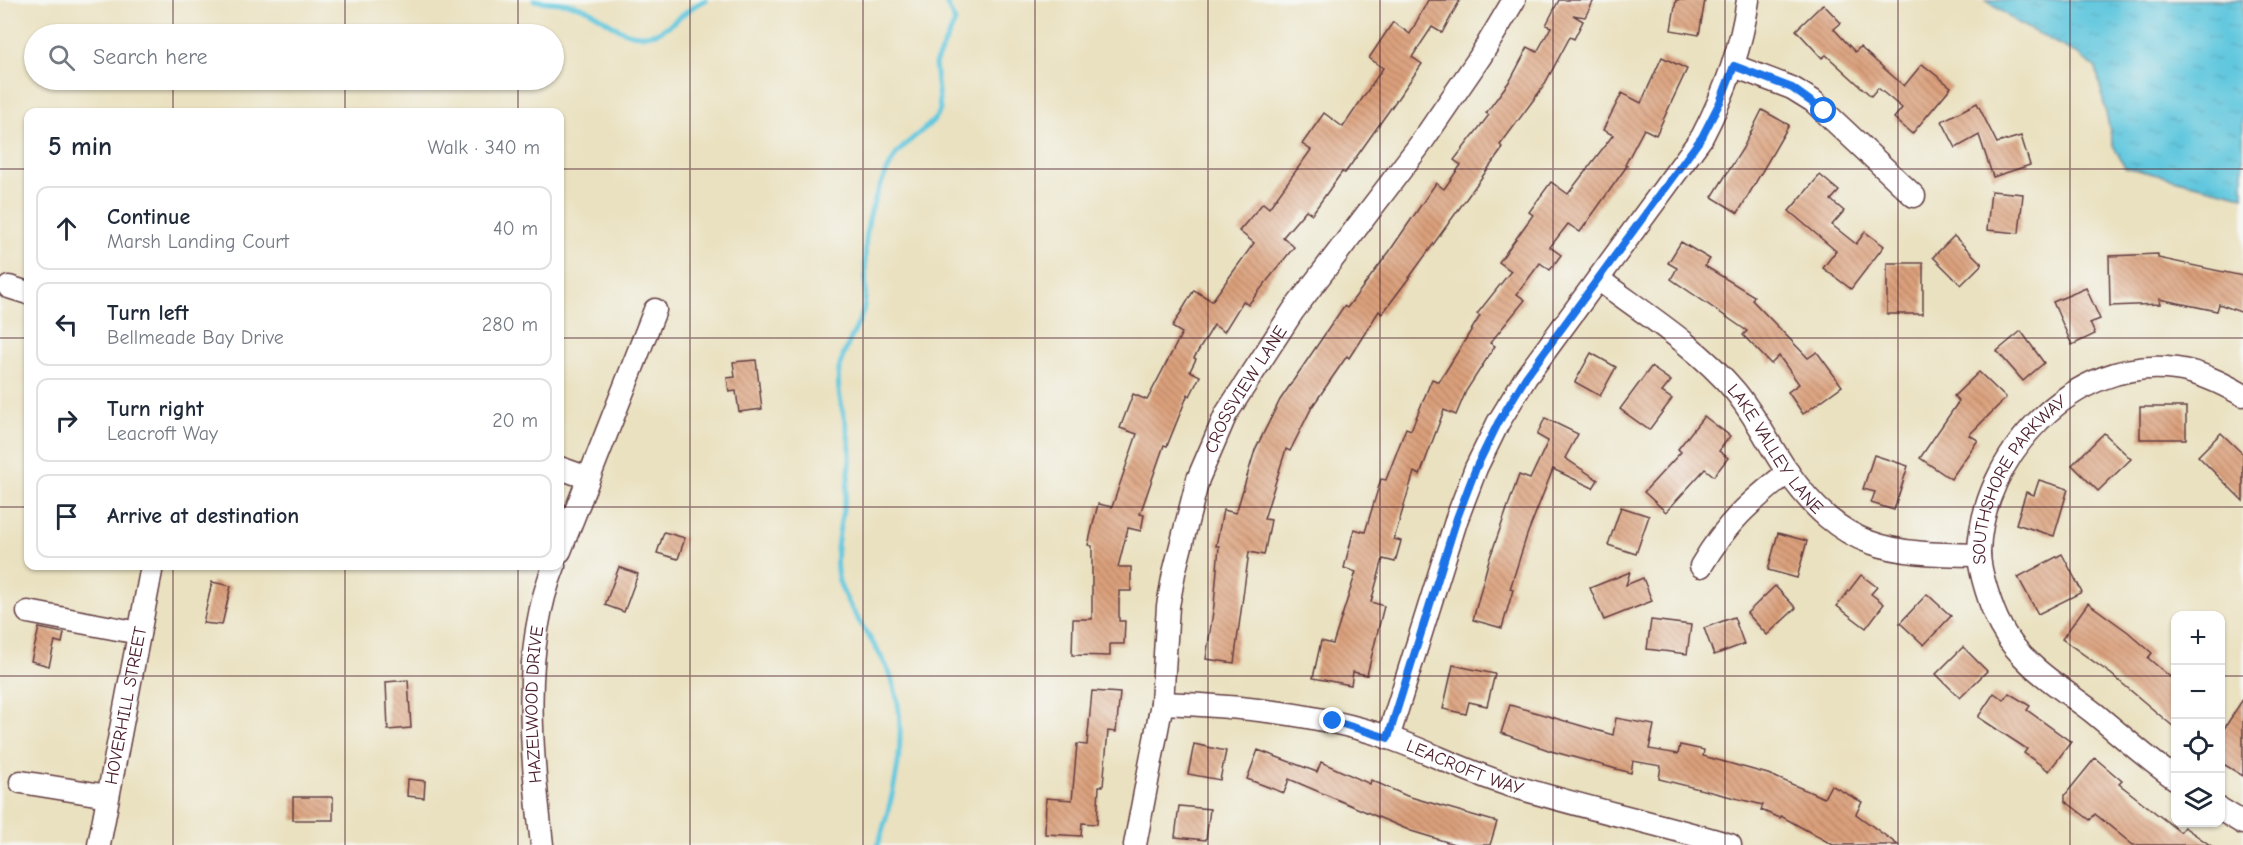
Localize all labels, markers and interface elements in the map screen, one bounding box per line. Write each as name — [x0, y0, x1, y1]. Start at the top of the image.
search box — [24, 24, 564, 90]
icon: search — [45, 41, 78, 74]
text: Search here — [93, 44, 208, 70]
route start — [1810, 97, 1836, 123]
text: 5 min — [48, 132, 112, 162]
text: Walk · 340 m — [428, 136, 540, 159]
text: Continue — [107, 204, 190, 230]
icon: ahead — [50, 212, 83, 245]
text: 40 m — [493, 217, 538, 240]
text: Marsh Landing Court — [107, 230, 289, 253]
text: Turn left — [107, 300, 189, 326]
icon: left — [50, 308, 83, 341]
text: 280 m — [482, 313, 538, 336]
street label: CROSSVIEW LANE — [1200, 322, 1291, 456]
text: Bellmeade Bay Drive — [107, 326, 284, 349]
street label: LAKE VALLEY LANE — [1723, 380, 1828, 518]
street label: SOUTHSHORE PARKWAY — [1968, 390, 2071, 566]
text: Turn right — [107, 396, 204, 422]
icon: right — [50, 404, 83, 437]
text: 20 m — [492, 409, 538, 432]
text: Leacroft Way — [107, 422, 218, 445]
icon: arrive — [50, 500, 83, 533]
text: Arrive at destination — [107, 503, 299, 529]
map controls — [2171, 611, 2225, 827]
button: + — [2171, 611, 2225, 665]
street label: HOVERHILL STREET — [100, 624, 151, 786]
street label: HAZELWOOD DRIVE — [521, 624, 548, 784]
button: − — [2171, 665, 2225, 719]
route end — [1319, 707, 1345, 733]
button: locate — [2171, 719, 2225, 773]
street label: LEACROFT WAY — [1403, 735, 1526, 799]
button: layers — [2171, 773, 2225, 827]

